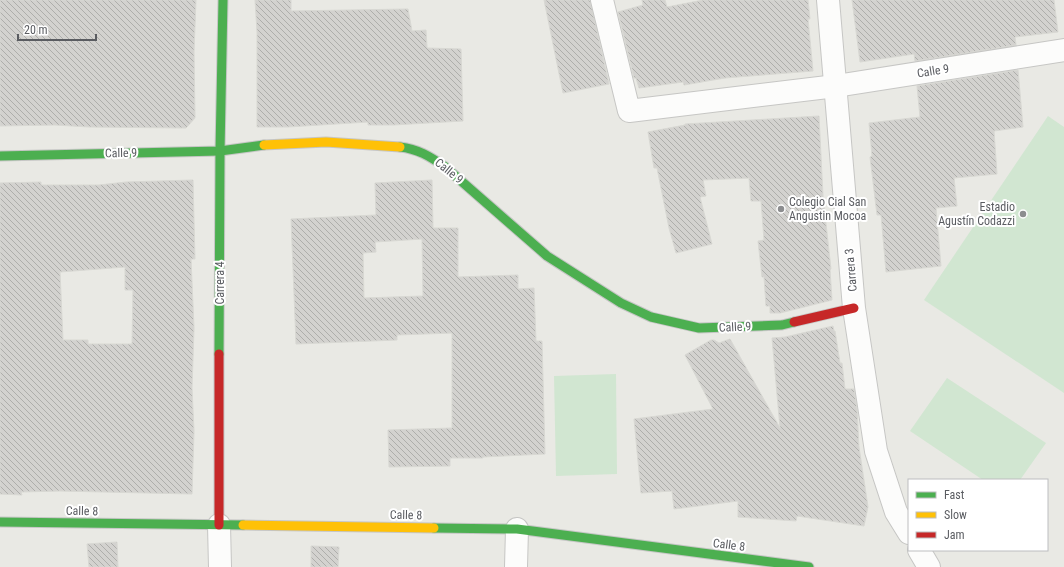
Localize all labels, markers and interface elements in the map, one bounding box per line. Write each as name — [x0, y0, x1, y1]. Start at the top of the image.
scale bar — [18, 16, 96, 42]
text: 20 m — [24, 23, 48, 37]
street label: Calle 9 — [916, 62, 950, 80]
street label: Calle 9 — [105, 146, 137, 160]
street label: Calle 9 — [432, 155, 466, 187]
place label: Colegio Cial San Angustin Mocoa — [789, 195, 866, 223]
place label: Estadio Agustín Codazzi — [938, 200, 1015, 228]
marker: Colegio Cial San Angustin Mocoa — [776, 204, 786, 214]
marker: Estadio Agustín Codazzi — [1018, 209, 1028, 219]
street label: Carrera 3 — [842, 248, 860, 292]
street label: Carrera 4 — [213, 261, 227, 305]
street label: Calle 9 — [718, 319, 752, 335]
legend — [908, 479, 1048, 551]
text: Fast — [944, 488, 965, 502]
street label: Calle 8 — [66, 504, 98, 518]
street label: Calle 8 — [390, 508, 422, 522]
text: Slow — [944, 508, 967, 522]
text: Jam — [944, 528, 965, 542]
street label: Calle 8 — [712, 536, 746, 554]

